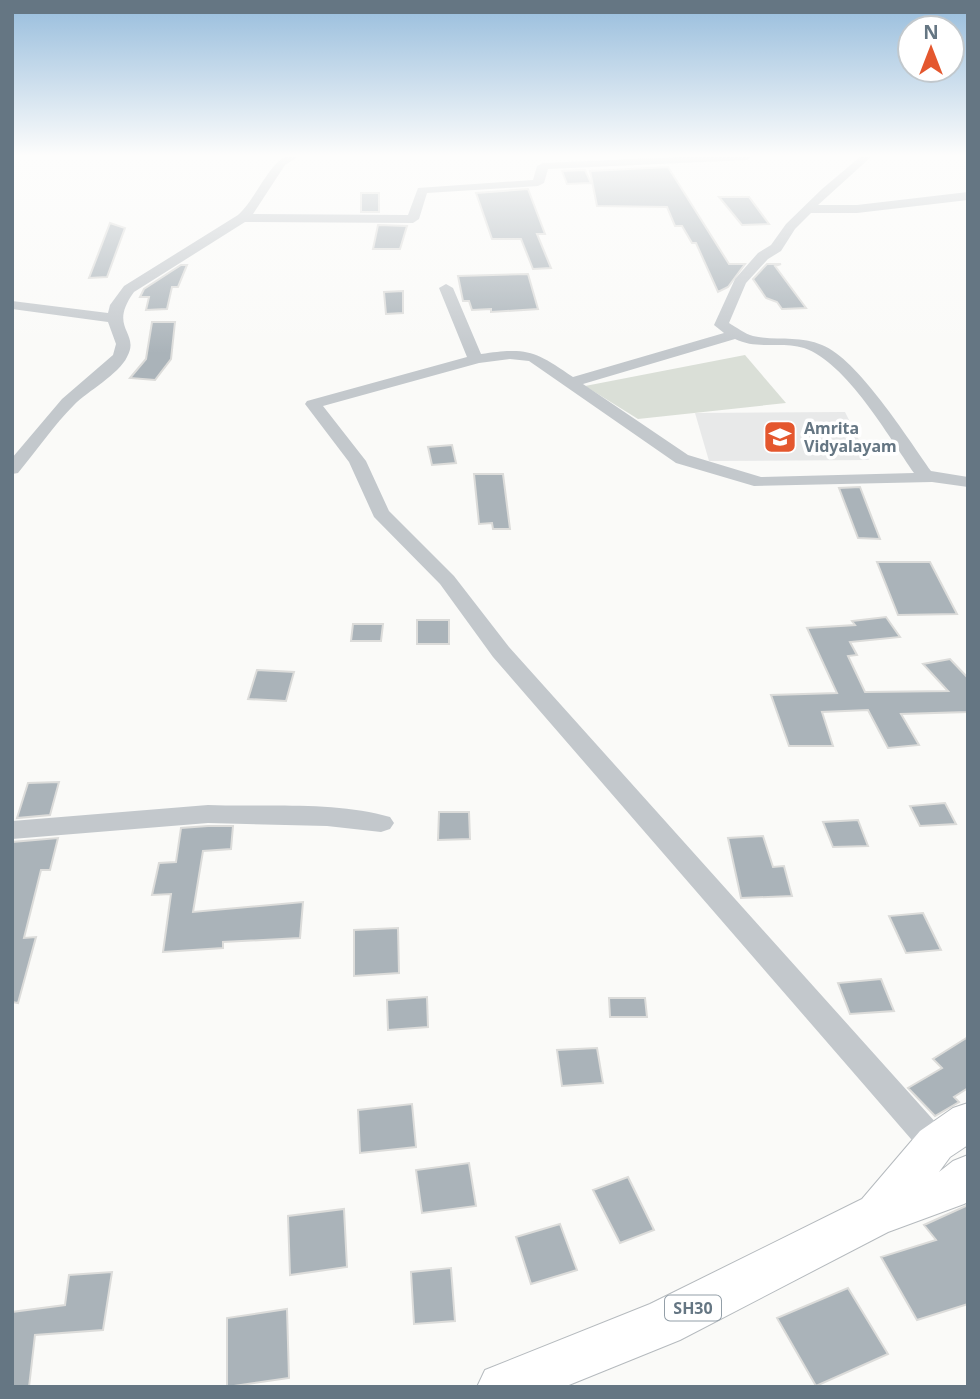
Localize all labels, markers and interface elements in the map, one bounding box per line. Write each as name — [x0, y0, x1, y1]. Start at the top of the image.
north arrow — [896, 14, 966, 84]
text: N — [923, 19, 939, 45]
place label: Amrita Vidyalayam — [804, 417, 897, 457]
school or university icon: Amrita Vidyalayam — [761, 418, 799, 456]
road number: SH30 — [665, 1296, 721, 1320]

